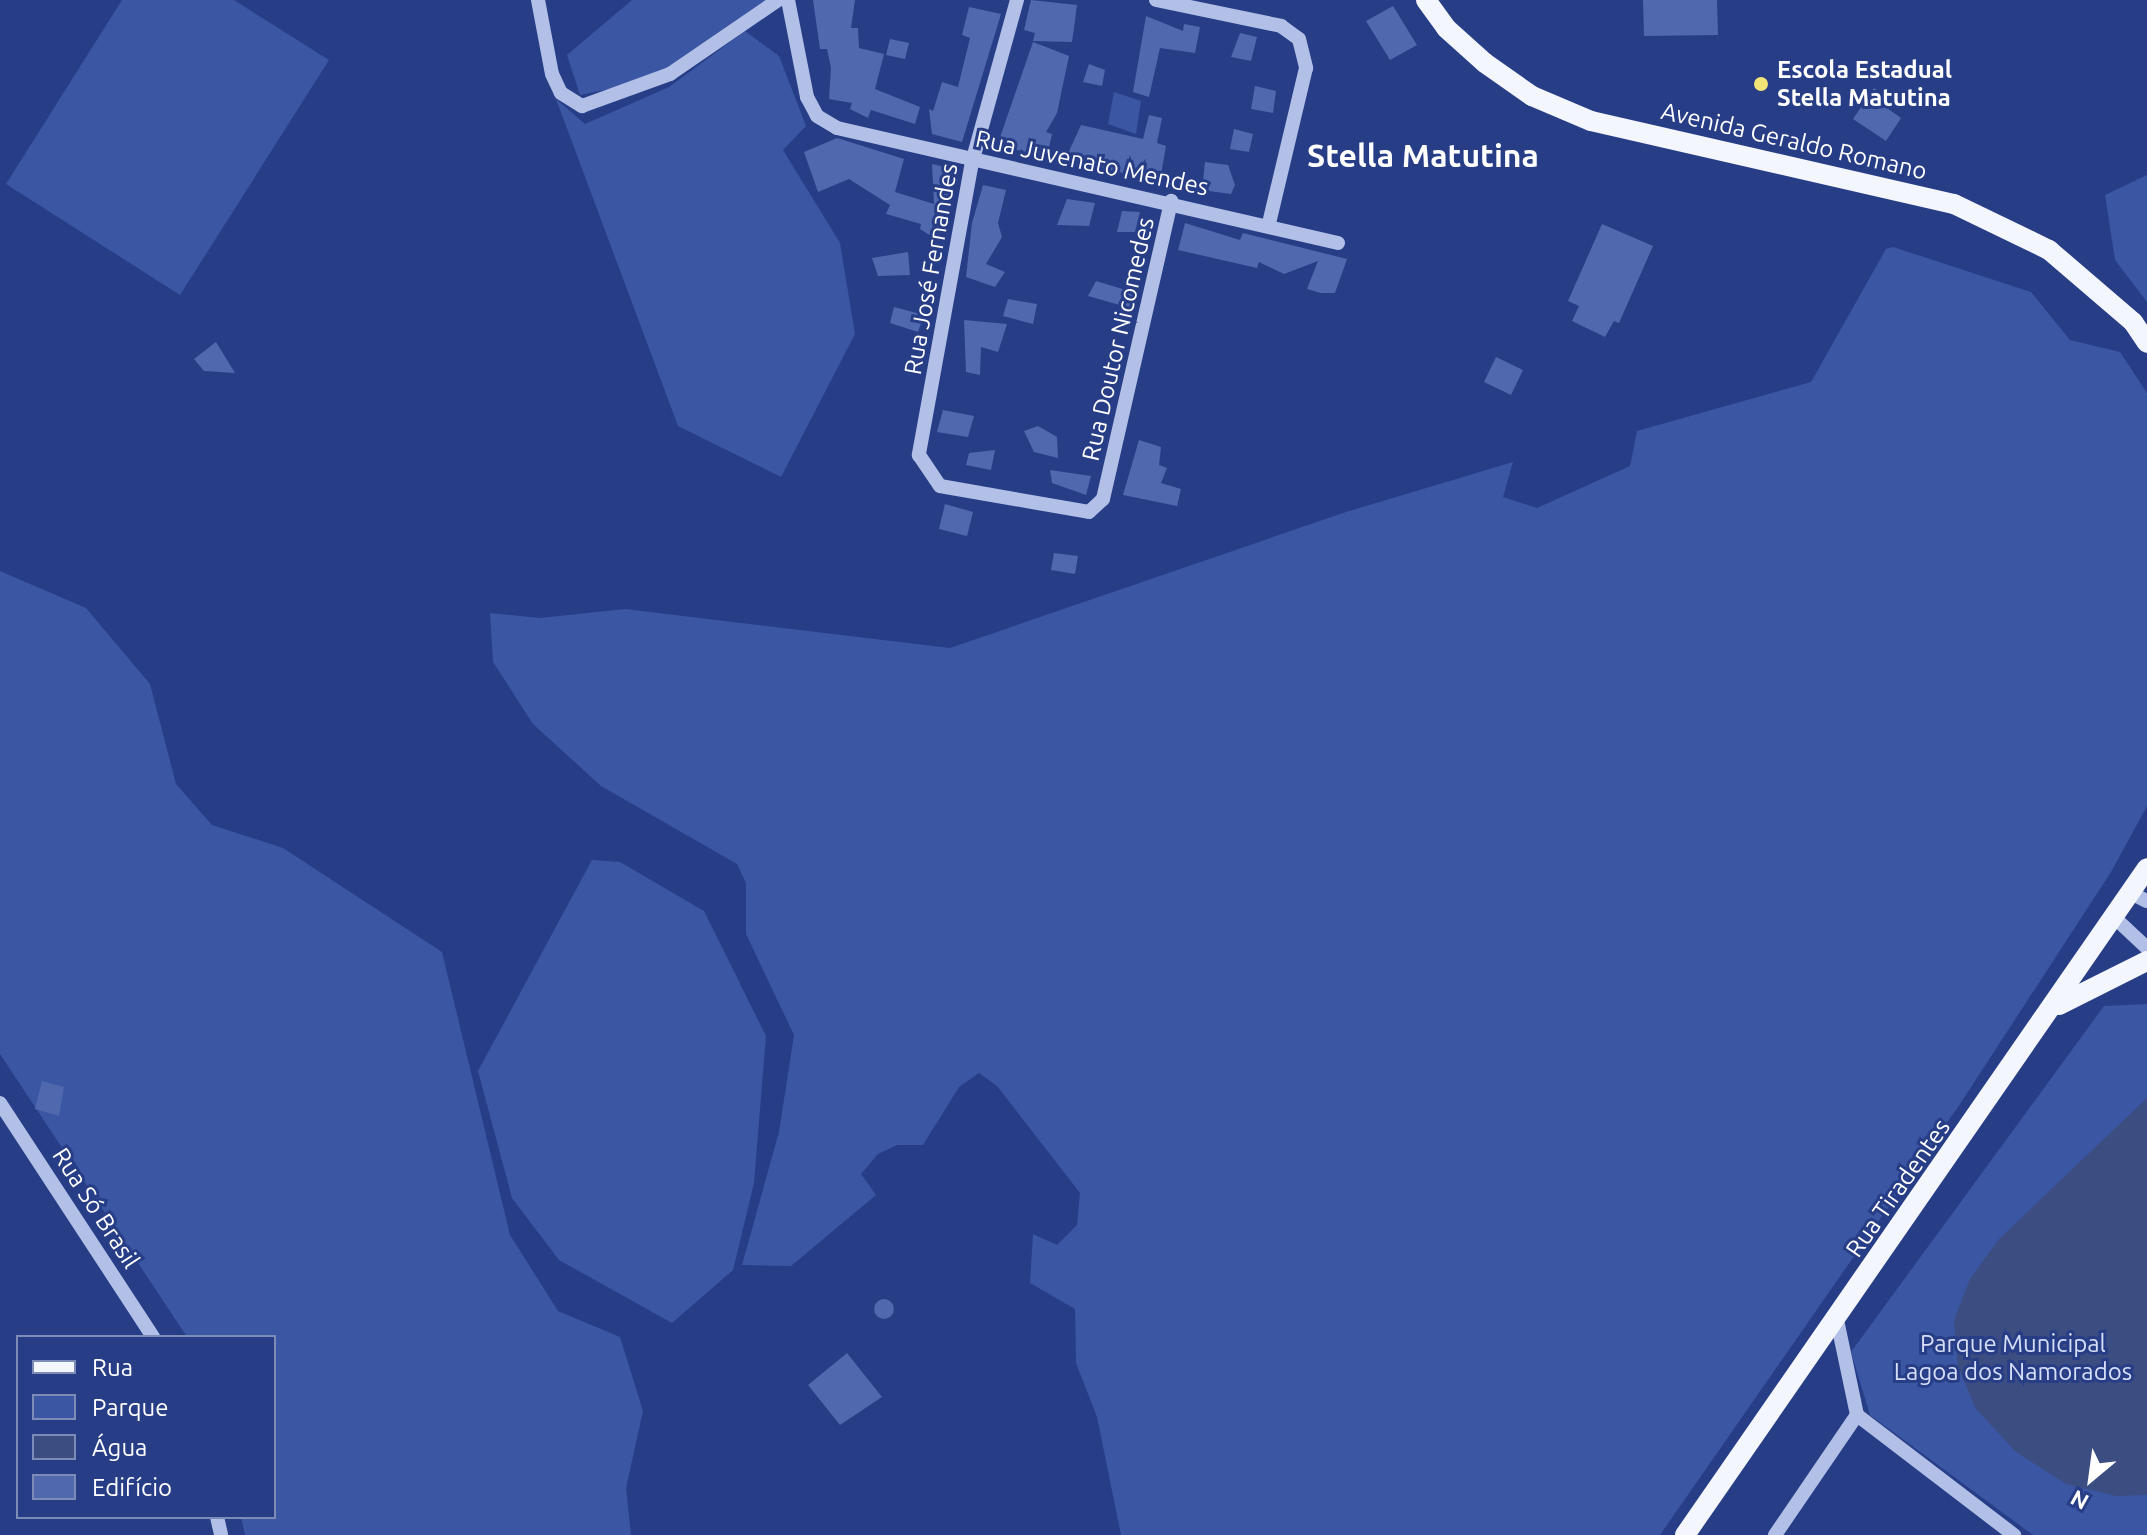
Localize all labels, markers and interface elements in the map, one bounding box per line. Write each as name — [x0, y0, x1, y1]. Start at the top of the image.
place label: Escola Estadual Stella Matutina — [1777, 56, 1952, 112]
marker: Escola Estadual Stella Matutina — [1752, 75, 1770, 93]
street label: Avenida Geraldo Romano — [1658, 96, 1930, 186]
street label: Rua Juvenato Mendes — [973, 124, 1211, 202]
district label: Stella Matutina — [1307, 136, 1539, 174]
street label: Rua José Fernandes — [898, 161, 964, 377]
street label: Rua Doutor Nicomedes — [1076, 214, 1160, 464]
street label: Rua Tiradentes — [1840, 1114, 1956, 1262]
street label: Rua Só Brasil — [46, 1142, 146, 1274]
park label: Parque Municipal Lagoa dos Namorados — [1894, 1330, 2132, 1386]
legend — [16, 1335, 276, 1519]
text: Rua — [92, 1354, 133, 1381]
text: Parque — [92, 1394, 169, 1421]
text: Água — [92, 1434, 147, 1461]
north arrow — [2051, 1439, 2131, 1519]
text: Edifício — [92, 1474, 172, 1501]
text: N — [2066, 1486, 2092, 1515]

